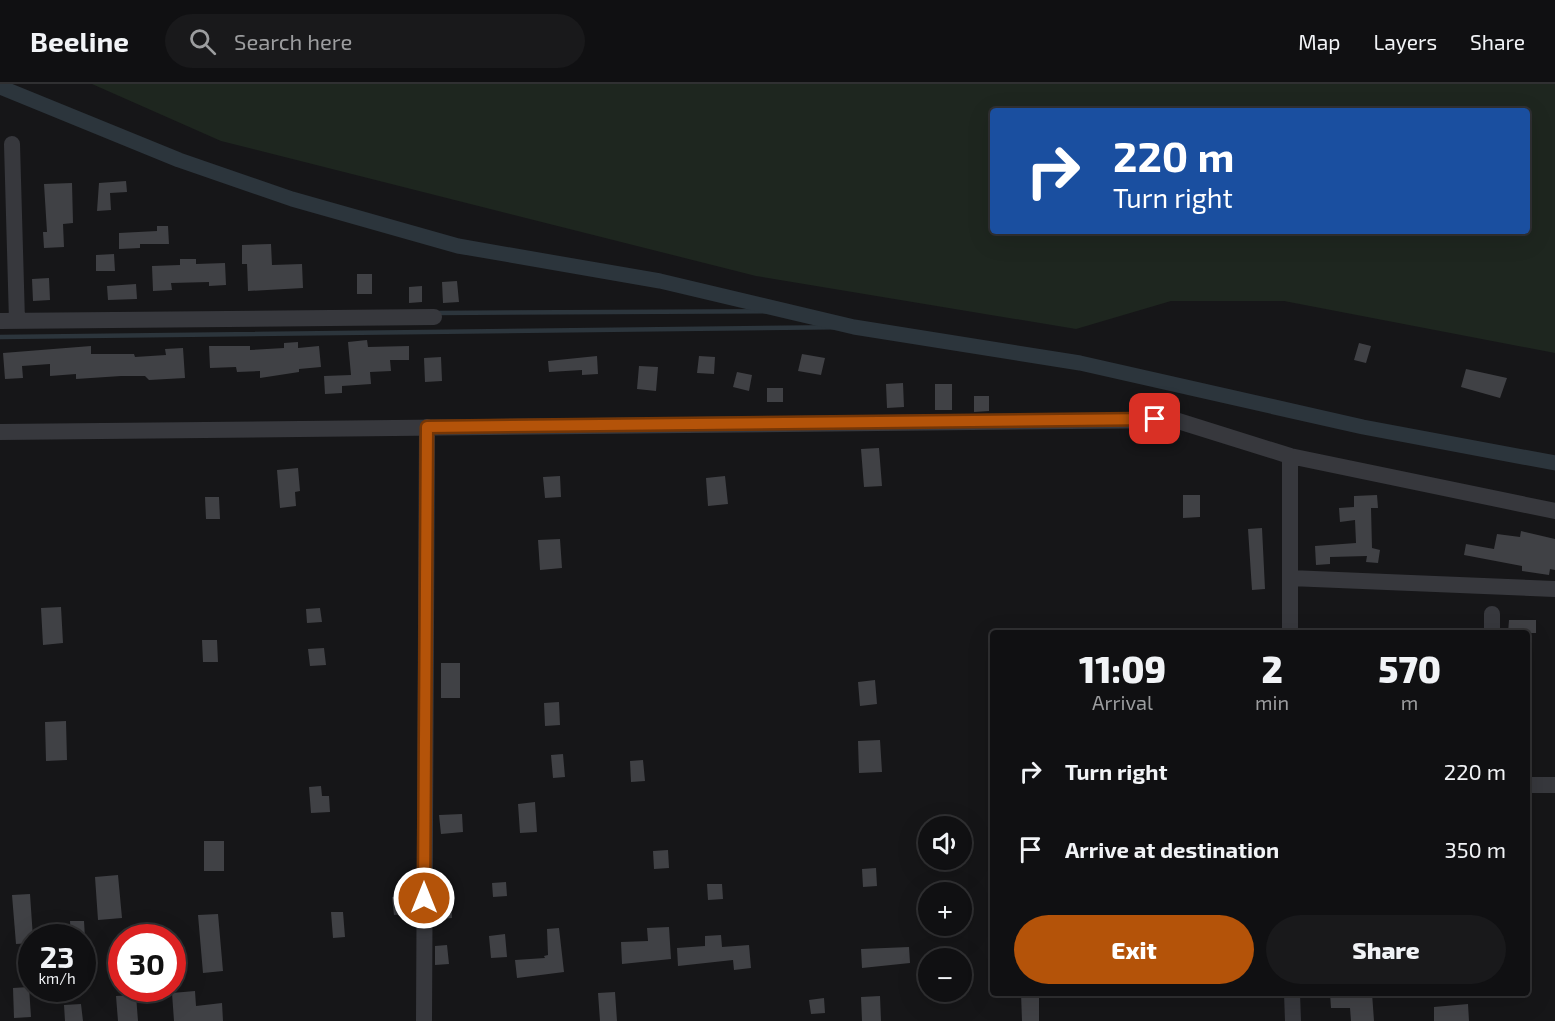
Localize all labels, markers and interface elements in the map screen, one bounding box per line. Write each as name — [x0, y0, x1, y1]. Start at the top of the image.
search box — [165, 14, 585, 68]
text: Beeline — [30, 24, 129, 58]
icon: search — [186, 25, 219, 58]
text: Search here — [234, 28, 352, 54]
text: Map — [1298, 29, 1340, 54]
text: Layers — [1373, 29, 1437, 54]
text: Share — [1470, 29, 1525, 54]
text: 220 m — [1113, 130, 1234, 180]
icon: right — [1014, 132, 1092, 210]
text: Turn right — [1113, 181, 1233, 213]
pin — [1129, 393, 1180, 444]
icon: arrive — [1138, 402, 1171, 435]
text: 11:09 — [1079, 647, 1166, 690]
text: 2 — [1261, 647, 1283, 690]
text: 570 — [1378, 647, 1441, 690]
text: Arrival — [1092, 690, 1153, 714]
text: min — [1255, 690, 1289, 714]
text: m — [1401, 690, 1418, 714]
icon: right — [1014, 755, 1047, 788]
text: Turn right — [1065, 758, 1167, 784]
text: 220 m — [1444, 758, 1506, 784]
map controls — [918, 816, 972, 1002]
button: sound — [918, 816, 972, 870]
icon: arrive — [1014, 833, 1047, 866]
text: Arrive at destination — [1065, 836, 1279, 862]
text: 350 m — [1445, 836, 1506, 862]
position arrow — [392, 866, 456, 930]
button: + — [918, 882, 972, 936]
button: Exit — [1014, 915, 1254, 984]
button: Share — [1266, 915, 1506, 984]
speed limit sign: 30 — [108, 924, 186, 1002]
text: 23 — [40, 938, 74, 974]
button: − — [918, 948, 972, 1002]
text: km/h — [38, 969, 76, 987]

